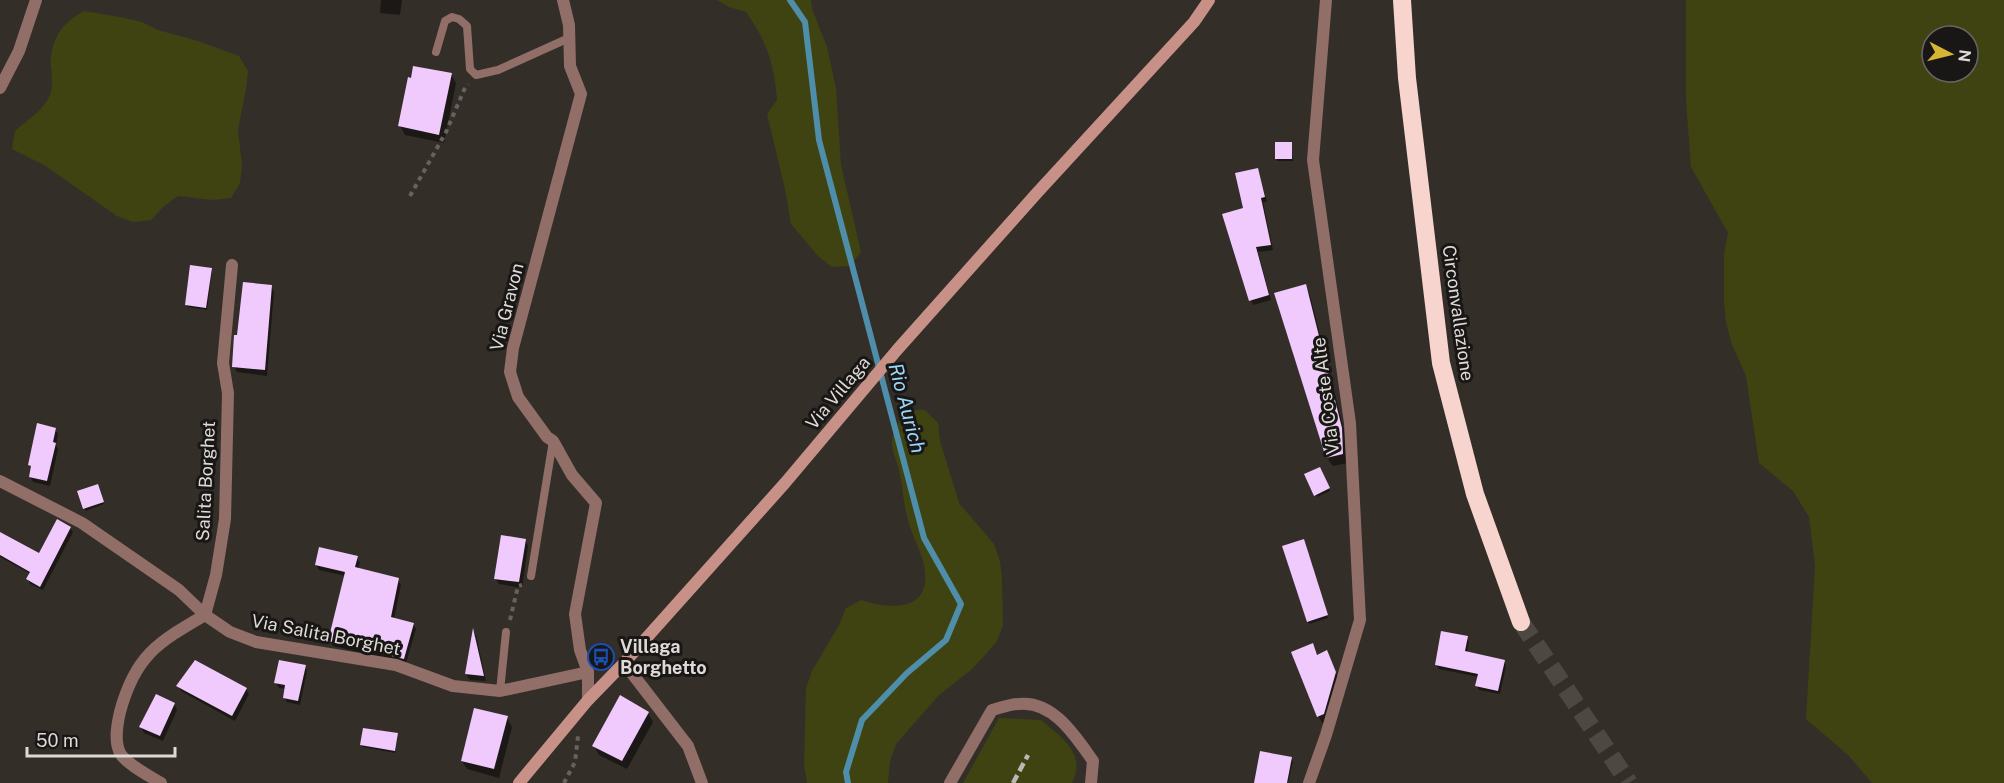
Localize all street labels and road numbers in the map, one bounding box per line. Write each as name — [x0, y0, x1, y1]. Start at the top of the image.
street label: Circonvallazione — [1439, 244, 1478, 382]
street label: Via Gravon — [485, 261, 528, 353]
street label: Via Coste Alte — [1308, 336, 1343, 456]
street label: Via Villaga — [801, 352, 874, 433]
street label: Salita Borghet — [192, 420, 219, 542]
street label: Via Salita Borghet — [250, 610, 402, 659]

